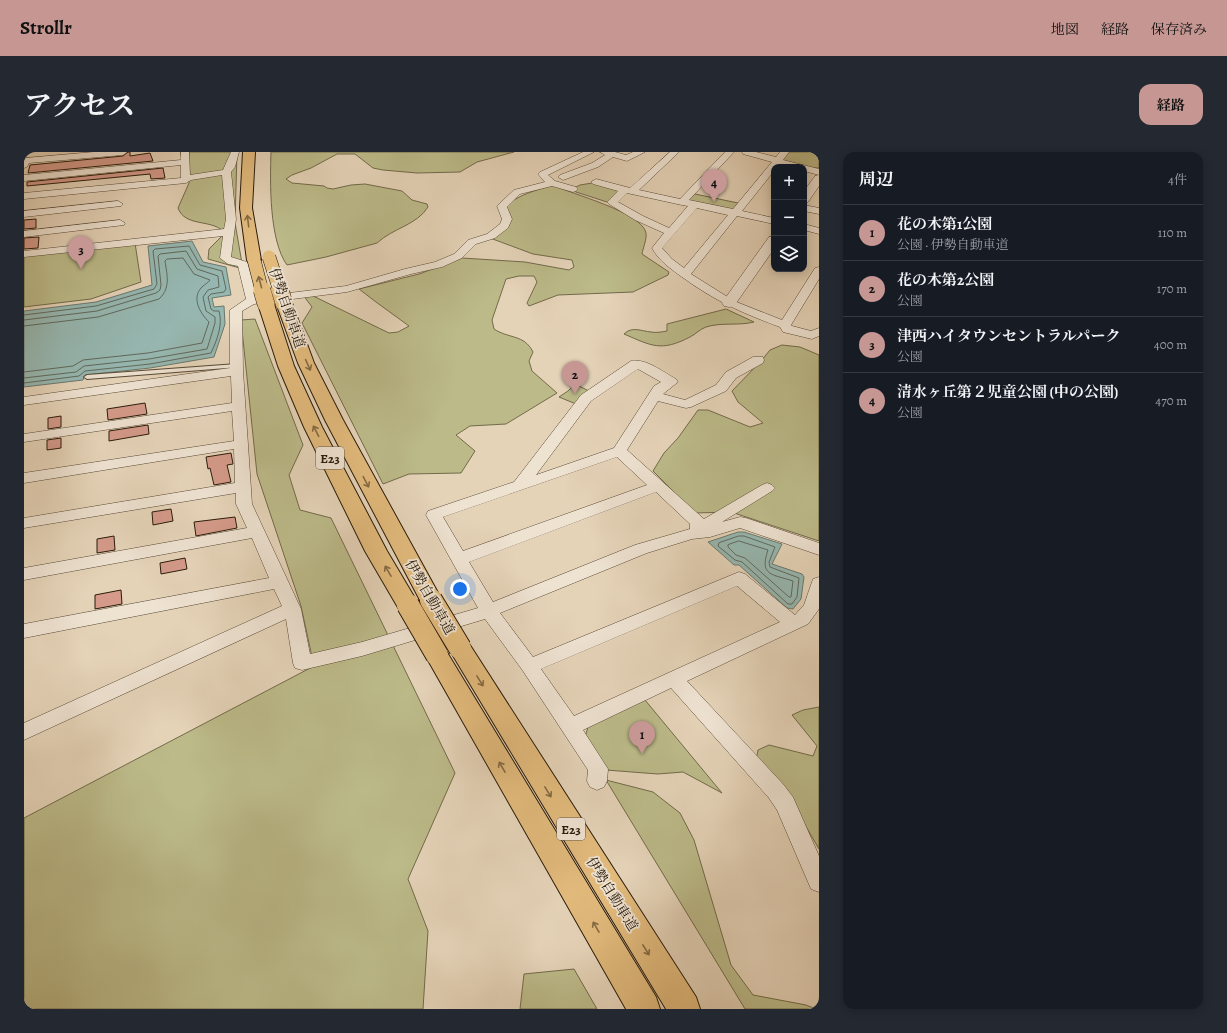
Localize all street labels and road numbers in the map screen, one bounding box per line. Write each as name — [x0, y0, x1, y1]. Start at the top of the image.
street label: 伊勢自動車道 — [264, 265, 310, 351]
road number: E23 — [316, 447, 344, 469]
street label: 伊勢自動車道 — [401, 556, 459, 638]
road number: E23 — [557, 818, 585, 840]
street label: 伊勢自動車道 — [582, 853, 642, 935]

